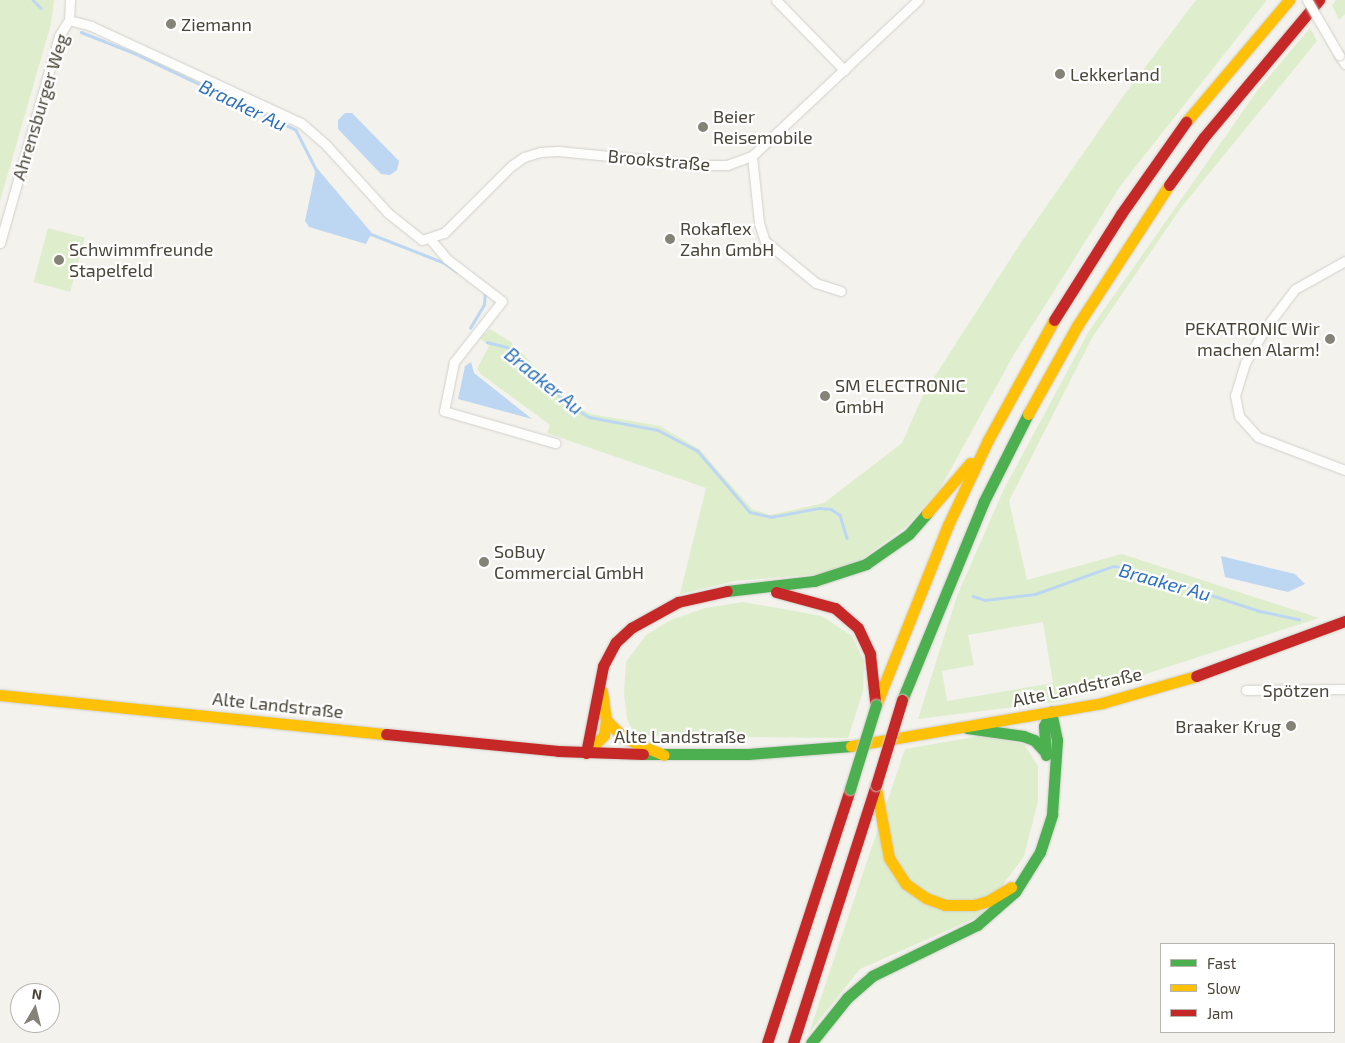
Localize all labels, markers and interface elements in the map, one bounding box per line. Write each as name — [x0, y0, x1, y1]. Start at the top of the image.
place label: Ziemann — [181, 13, 252, 35]
marker: Ziemann — [165, 18, 177, 30]
street label: Ahrensburger Weg — [7, 31, 73, 183]
place label: Lekkerland — [1070, 63, 1160, 85]
marker: Lekkerland — [1054, 68, 1066, 80]
water label: Braaker Au — [195, 74, 291, 136]
place label: Beier Reisemobile — [713, 106, 813, 148]
marker: Beier Reisemobile — [697, 121, 709, 133]
street label: Brookstraße — [607, 145, 711, 175]
place label: Rokaflex Zahn GmbH — [680, 218, 774, 260]
marker: Rokaflex Zahn GmbH — [664, 233, 676, 245]
place label: Schwimmfreunde Stapelfeld — [69, 239, 213, 282]
marker: Schwimmfreunde Stapelfeld — [53, 254, 65, 266]
place label: PEKATRONIC Wir machen Alarm! — [1184, 318, 1320, 360]
marker: PEKATRONIC Wir machen Alarm! — [1324, 333, 1336, 345]
water label: Braaker Au — [500, 342, 588, 420]
place label: SM ELECTRONIC GmbH — [835, 375, 966, 418]
marker: SM ELECTRONIC GmbH — [819, 390, 831, 402]
place label: SoBuy Commercial GmbH — [494, 541, 645, 584]
marker: SoBuy Commercial GmbH — [478, 556, 490, 568]
water label: Braaker Au — [1116, 558, 1214, 606]
street label: Alte Landstraße — [1010, 663, 1144, 711]
street label: Spötzen — [1263, 679, 1329, 701]
street label: Alte Landstraße — [211, 687, 345, 723]
place label: Braaker Krug — [1175, 715, 1281, 737]
marker: Braaker Krug — [1285, 720, 1297, 732]
street label: Alte Landstraße — [614, 725, 746, 747]
legend — [1160, 943, 1335, 1033]
text: Fast — [1207, 954, 1236, 972]
text: Slow — [1207, 979, 1241, 997]
north arrow — [10, 983, 60, 1033]
text: N — [31, 985, 43, 1003]
text: Jam — [1207, 1004, 1233, 1022]

